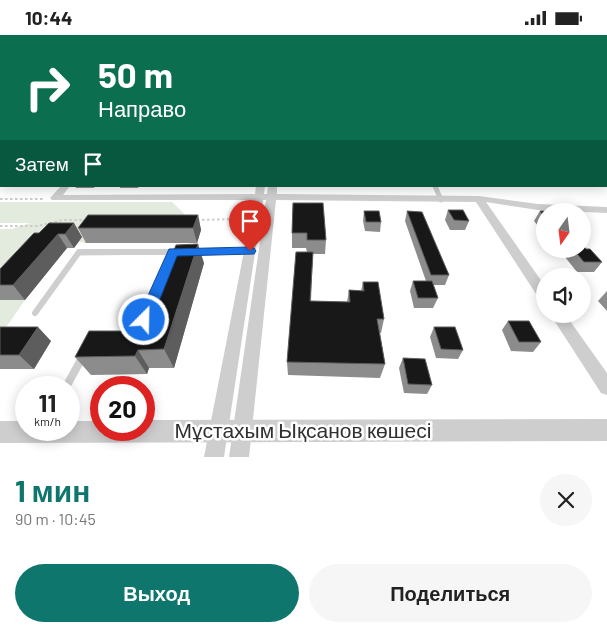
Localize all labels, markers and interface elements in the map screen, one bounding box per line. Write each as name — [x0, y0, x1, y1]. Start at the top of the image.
text: 10:44 — [25, 6, 72, 29]
text: 50 m — [98, 53, 173, 95]
icon: right — [15, 55, 80, 120]
text: Направо — [98, 95, 186, 121]
icon: arrive — [79, 150, 107, 178]
text: Затем — [15, 152, 69, 175]
pin — [229, 200, 271, 251]
north arrow — [536, 203, 591, 257]
map controls — [536, 203, 591, 323]
icon: arrive — [236, 207, 264, 235]
button: sound — [536, 268, 591, 323]
position arrow — [117, 293, 169, 345]
speed limit sign: 20 — [90, 376, 155, 441]
text: 11 — [39, 387, 56, 417]
text: km/h — [34, 414, 61, 428]
street label: Мұстахым Ықсанов көшесі — [175, 417, 431, 442]
text: 1 мин — [15, 472, 90, 508]
button: close — [540, 474, 592, 526]
text: 90 m · 10:45 — [15, 509, 96, 528]
button: Выход — [15, 564, 299, 622]
button: Поделиться — [309, 564, 592, 622]

